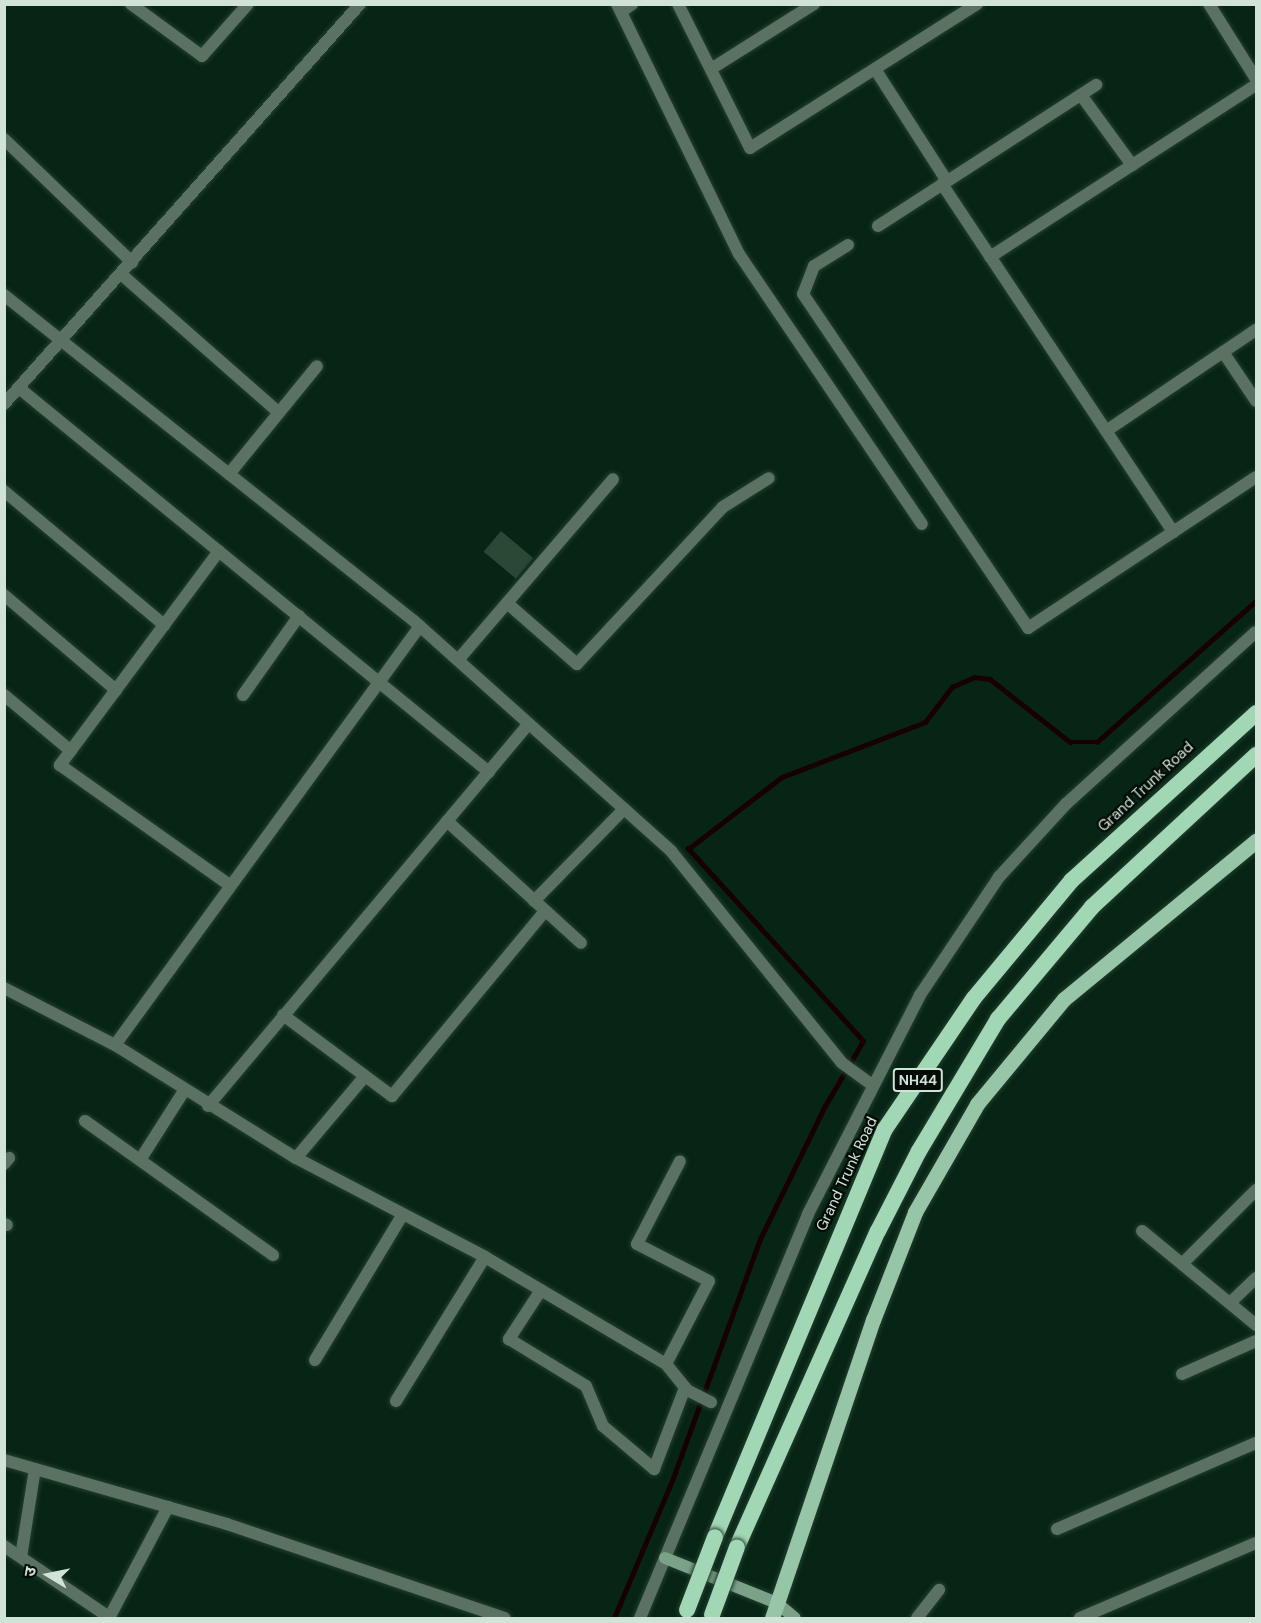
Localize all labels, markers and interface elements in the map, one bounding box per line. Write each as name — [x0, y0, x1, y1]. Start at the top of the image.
street label: Grand Trunk Road — [1095, 738, 1197, 836]
road number: NH44 — [892, 1069, 944, 1091]
street label: Grand Trunk Road — [813, 1114, 881, 1234]
north arrow — [18, 1545, 78, 1605]
text: उ — [19, 1565, 41, 1578]

